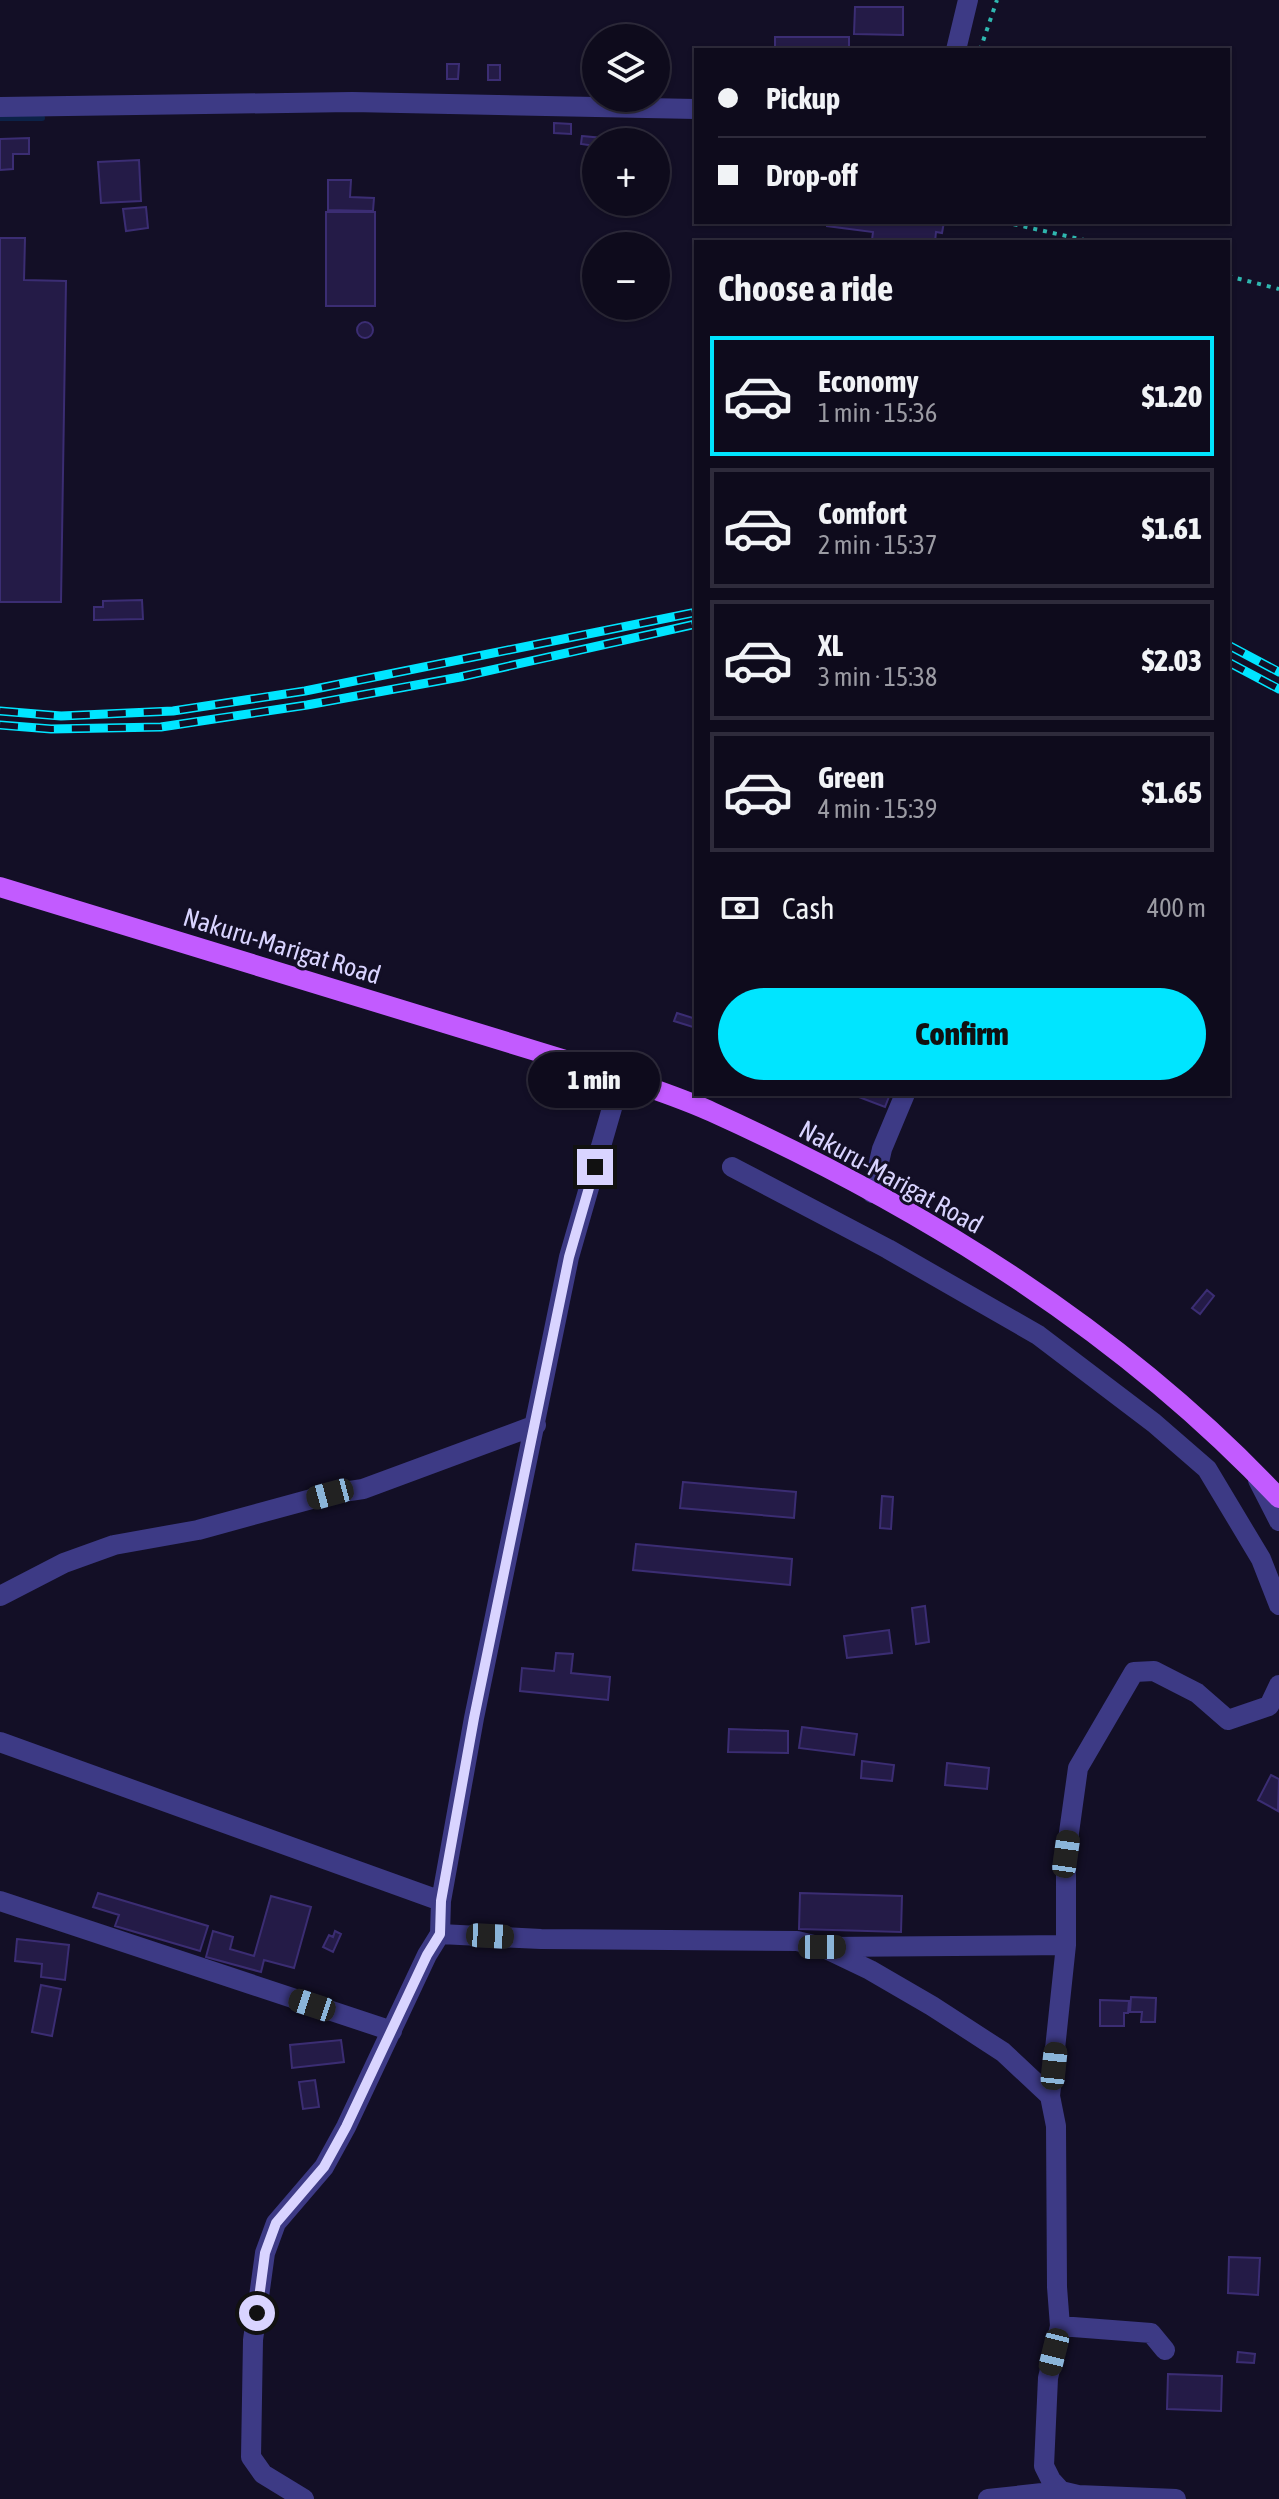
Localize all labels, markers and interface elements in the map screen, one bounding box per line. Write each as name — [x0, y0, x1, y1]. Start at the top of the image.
map controls — [582, 24, 670, 320]
button: layers — [582, 24, 670, 112]
text: Pickup — [766, 81, 840, 115]
button: + — [582, 128, 670, 216]
text: Drop-off — [766, 158, 858, 192]
button: − — [582, 232, 670, 320]
text: Choose a ride — [718, 267, 893, 309]
icon: car — [722, 360, 794, 432]
text: Economy — [818, 364, 919, 398]
text: $1.20 — [1142, 379, 1202, 413]
text: 1 min · 15:36 — [818, 398, 937, 428]
icon: car — [722, 492, 794, 564]
text: Comfort — [818, 496, 907, 530]
text: $1.61 — [1142, 511, 1202, 545]
text: 2 min · 15:37 — [818, 530, 937, 560]
icon: car — [722, 624, 794, 696]
text: XL — [818, 628, 843, 662]
text: $2.03 — [1142, 643, 1202, 677]
text: 3 min · 15:38 — [818, 662, 937, 692]
icon: car — [722, 756, 794, 828]
text: Green — [818, 760, 884, 794]
text: $1.65 — [1142, 775, 1202, 809]
text: 4 min · 15:39 — [818, 794, 937, 824]
icon: cash — [718, 886, 762, 930]
text: Cash — [782, 891, 835, 925]
text: 400 m — [1147, 893, 1206, 923]
street label: Nakuru-Marigat Road — [180, 902, 384, 990]
button: Confirm — [718, 988, 1206, 1080]
callout: 1 min — [529, 1051, 661, 1107]
text: 1 min — [567, 1065, 621, 1095]
street label: Nakuru-Marigat Road — [794, 1114, 988, 1240]
route end — [577, 1149, 613, 1185]
car — [304, 1476, 356, 1512]
car — [1051, 1829, 1081, 1879]
car — [465, 1923, 515, 1949]
car — [798, 1935, 846, 1959]
car — [285, 1986, 339, 2024]
car — [1040, 2041, 1068, 2091]
route start — [239, 2295, 275, 2331]
car — [1037, 2326, 1071, 2378]

